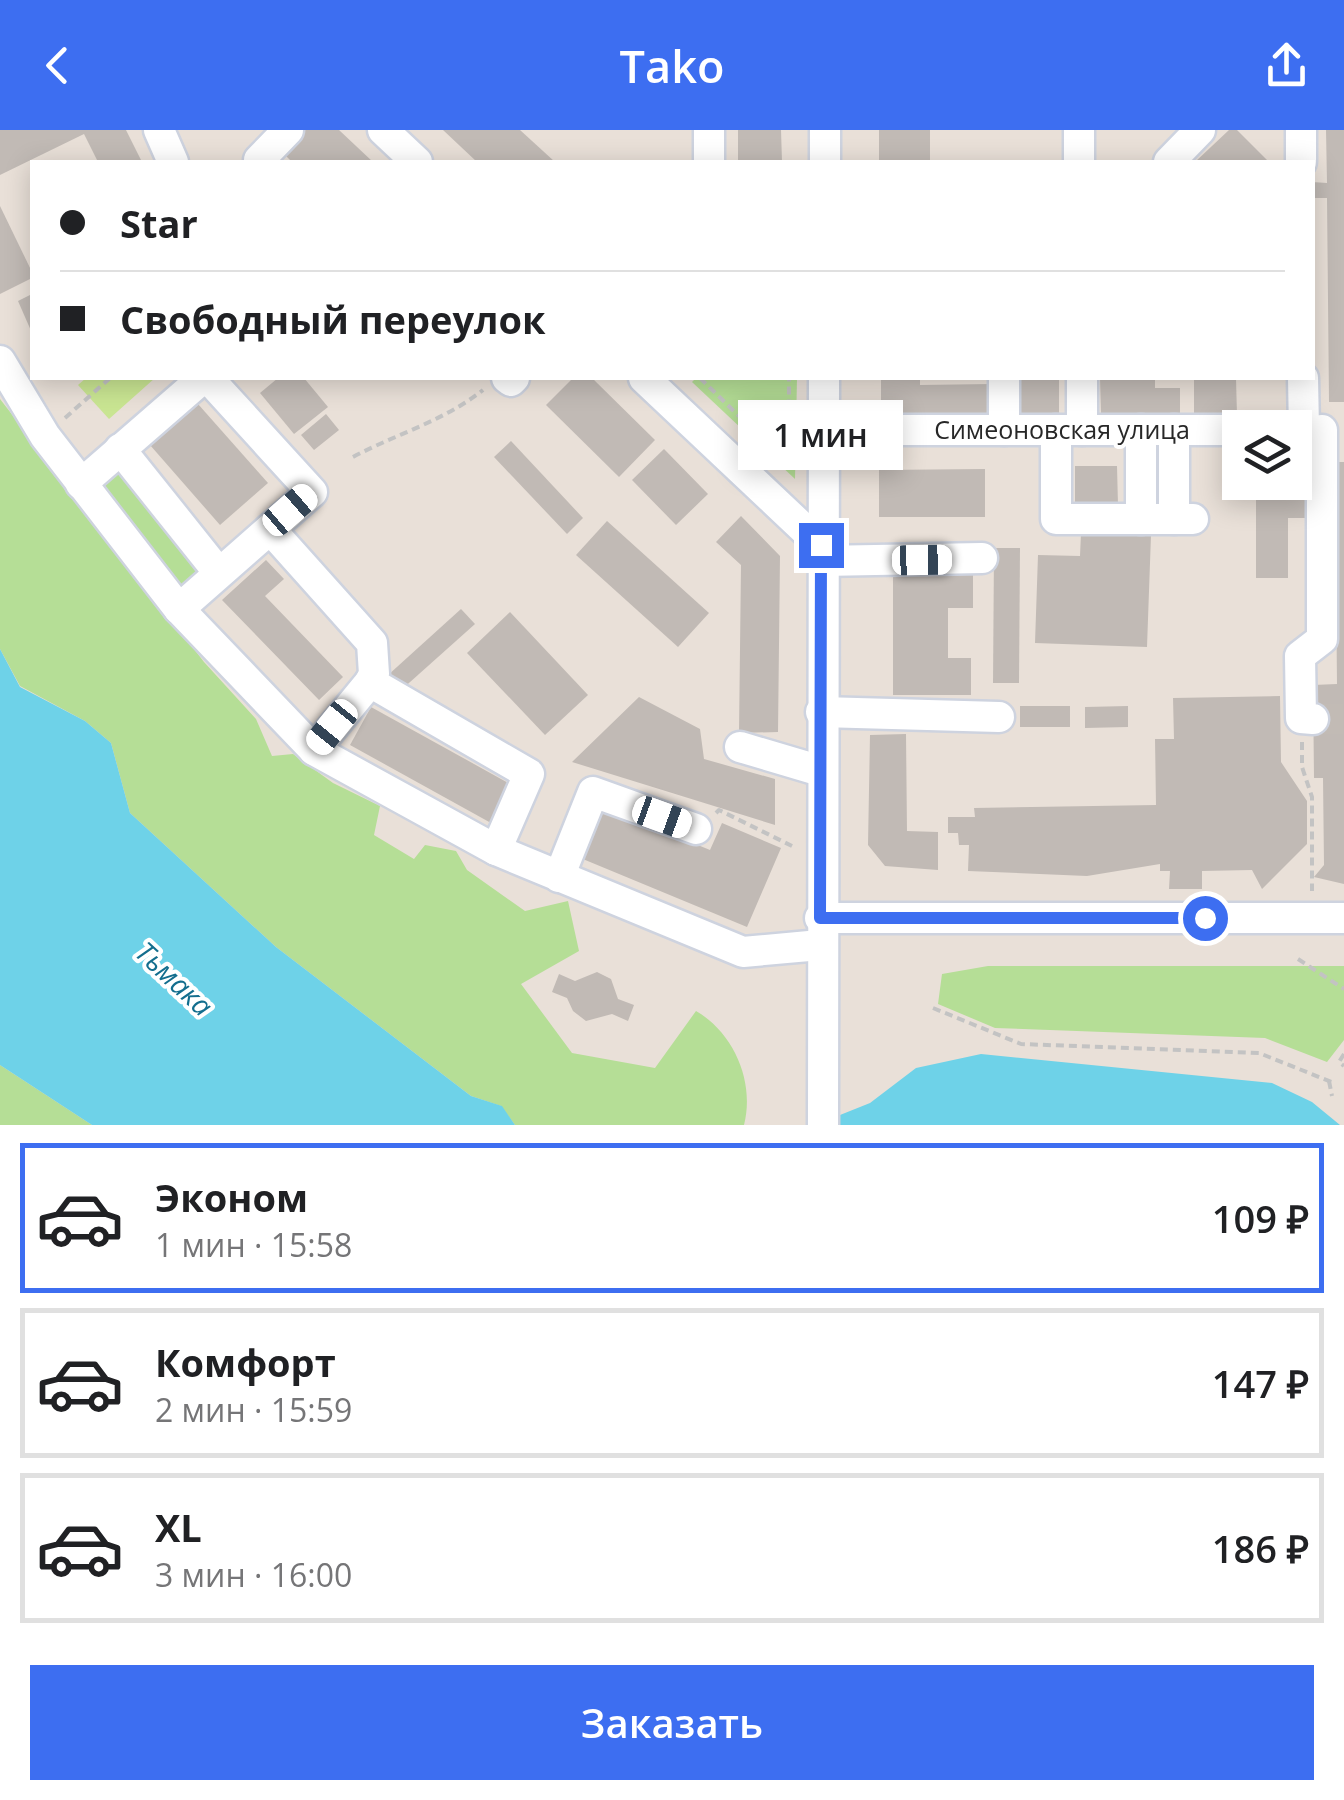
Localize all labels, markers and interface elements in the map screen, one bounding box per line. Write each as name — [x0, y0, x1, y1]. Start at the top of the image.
text: Tako — [620, 35, 724, 96]
icon: back — [30, 38, 85, 93]
icon: share — [1259, 38, 1314, 93]
text: Star — [120, 197, 198, 249]
text: Свободный переулок — [120, 293, 546, 345]
callout: 1 мин — [738, 400, 904, 470]
map controls — [1222, 410, 1312, 500]
button: layers — [1222, 410, 1312, 500]
street label: Симеоновская улица — [934, 412, 1190, 446]
text: 1 мин — [773, 413, 868, 456]
car — [258, 479, 322, 541]
route end — [799, 523, 844, 568]
car — [892, 544, 952, 576]
car — [301, 694, 363, 760]
car — [629, 793, 695, 841]
route start — [1183, 896, 1228, 941]
water label: Тьмака — [128, 933, 222, 1024]
text: Эконом — [155, 1171, 308, 1223]
icon: car — [35, 1173, 125, 1263]
text: 109 ₽ — [1212, 1192, 1309, 1244]
text: 1 мин · 15:58 — [155, 1223, 352, 1266]
text: Комфорт — [155, 1336, 336, 1388]
icon: car — [35, 1338, 125, 1428]
text: 147 ₽ — [1212, 1357, 1309, 1409]
text: 2 мин · 15:59 — [155, 1388, 352, 1431]
text: XL — [155, 1501, 202, 1553]
icon: car — [35, 1503, 125, 1593]
text: 186 ₽ — [1212, 1522, 1309, 1574]
text: 3 мин · 16:00 — [155, 1553, 352, 1596]
button: Заказать — [30, 1665, 1314, 1780]

